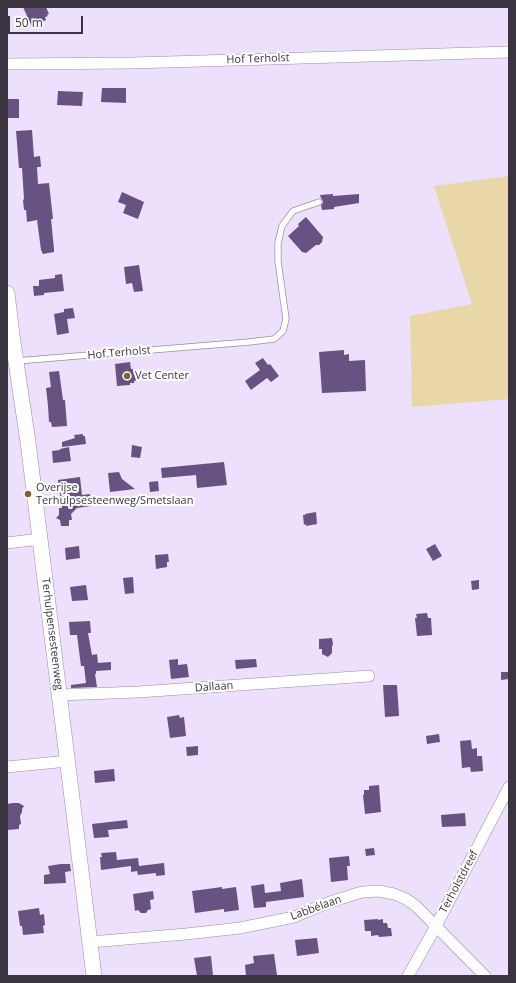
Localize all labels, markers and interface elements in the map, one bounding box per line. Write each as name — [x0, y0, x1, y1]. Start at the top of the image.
scale bar — [10, 8, 85, 34]
text: 50 m — [15, 14, 43, 31]
street label: Hof Terholst — [226, 51, 290, 67]
street label: Hof Terholst — [87, 344, 151, 362]
place label: Vet Center — [135, 369, 189, 383]
marker: Vet Center — [122, 371, 132, 381]
place label: Overijse Terhulpsesteenweg/Smetslaan — [36, 481, 193, 507]
marker: Overijse Terhulpsesteenweg/Smetslaan — [23, 489, 33, 499]
street label: Terhulpensesteenweg — [39, 577, 65, 691]
street label: Dallaan — [194, 679, 234, 695]
street label: Terholstdreef — [437, 848, 481, 916]
street label: Labbélaan — [289, 893, 343, 923]

